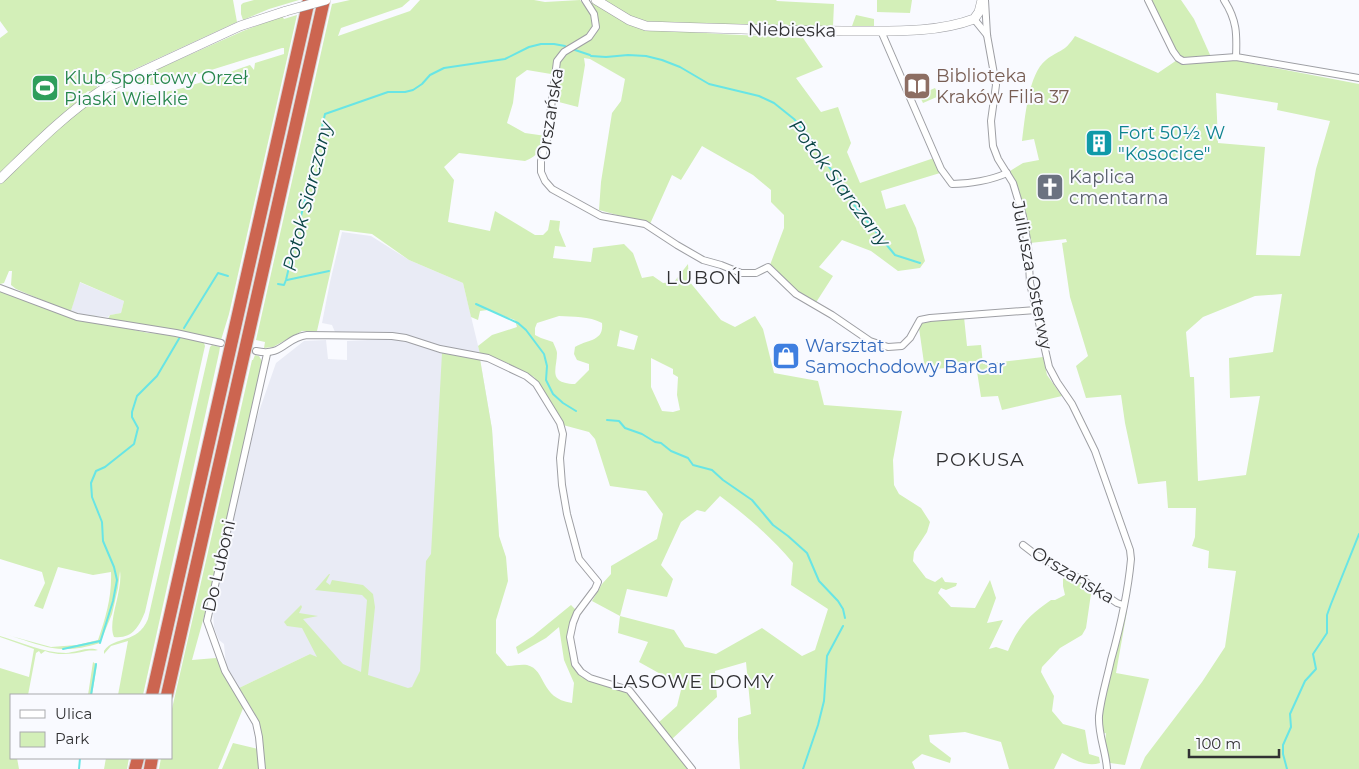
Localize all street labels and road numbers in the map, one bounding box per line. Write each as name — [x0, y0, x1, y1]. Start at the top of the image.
street label: Niebieska — [748, 18, 836, 42]
street label: Orszańska — [532, 66, 568, 162]
street label: Juliusza Osterwy — [1007, 198, 1057, 351]
street label: Do Luboni — [198, 518, 240, 614]
street label: Orszańska — [1027, 542, 1119, 608]

